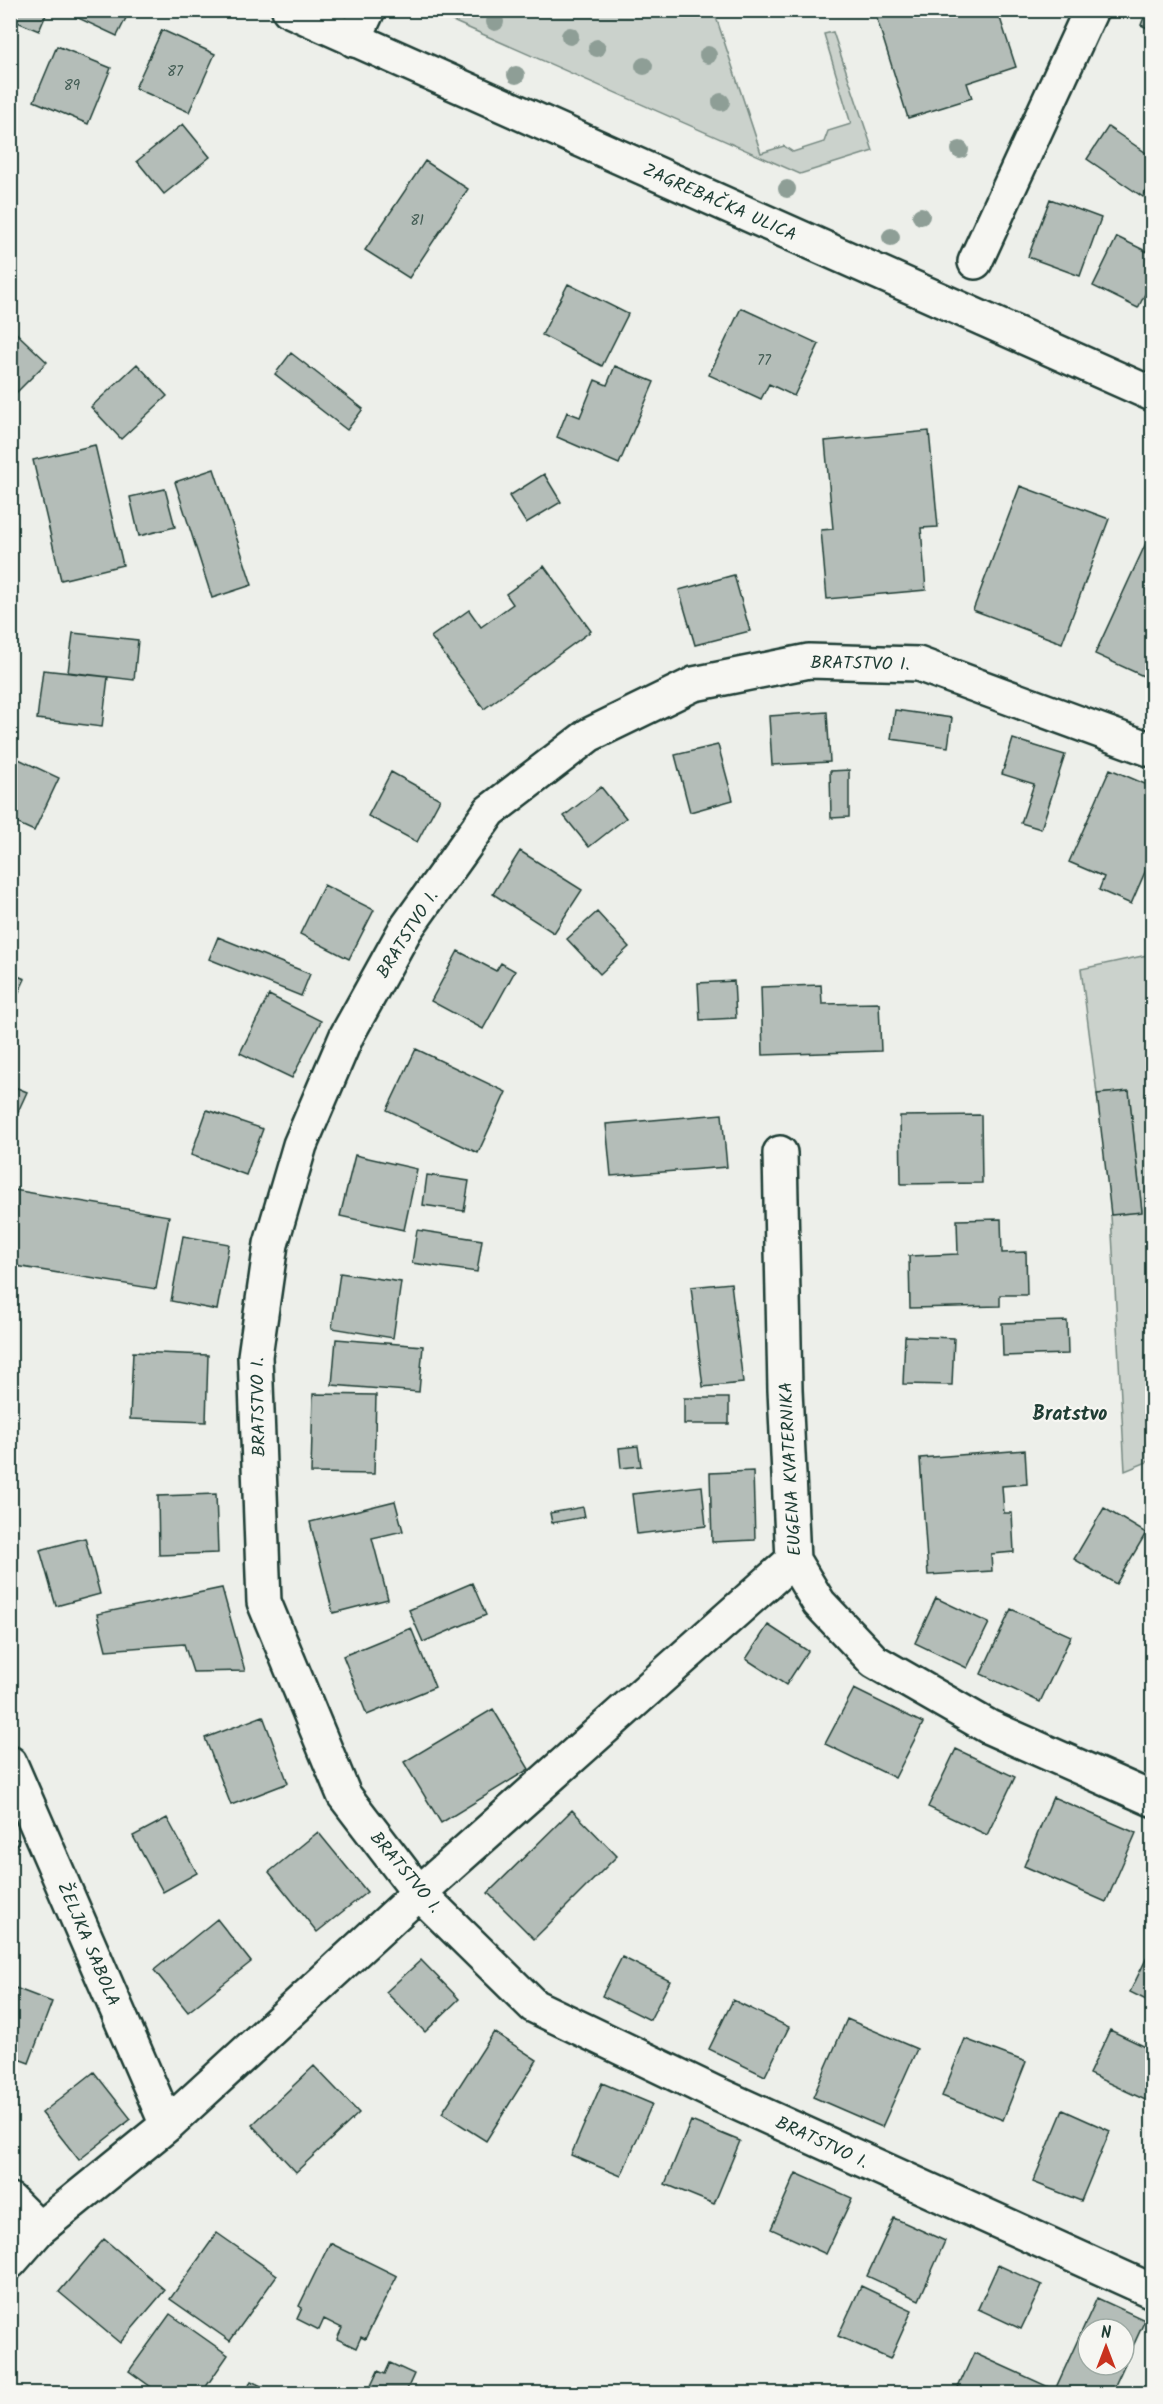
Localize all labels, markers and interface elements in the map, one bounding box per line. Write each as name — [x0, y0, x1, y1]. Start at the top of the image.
house number: 87 — [167, 60, 184, 84]
house number: 89 — [64, 74, 81, 98]
street label: ZAGREBAČKA ULICA — [638, 156, 801, 250]
house number: 81 — [410, 209, 424, 233]
house number: 77 — [757, 349, 772, 373]
street label: BRATSTVO I. — [810, 649, 910, 680]
street label: BRATSTVO I. — [370, 885, 447, 985]
street label: BRATSTVO I. — [244, 1357, 275, 1457]
street label: EUGENA KVATERNIKA — [772, 1381, 811, 1557]
district label: Bratstvo — [1033, 1399, 1107, 1431]
street label: BRATSTVO I. — [362, 1826, 448, 1920]
street label: ŽELJKA SABOLA — [48, 1878, 127, 2011]
street label: BRATSTVO I. — [770, 2109, 873, 2178]
north arrow — [1076, 2317, 1136, 2377]
text: N — [1101, 2321, 1111, 2346]

